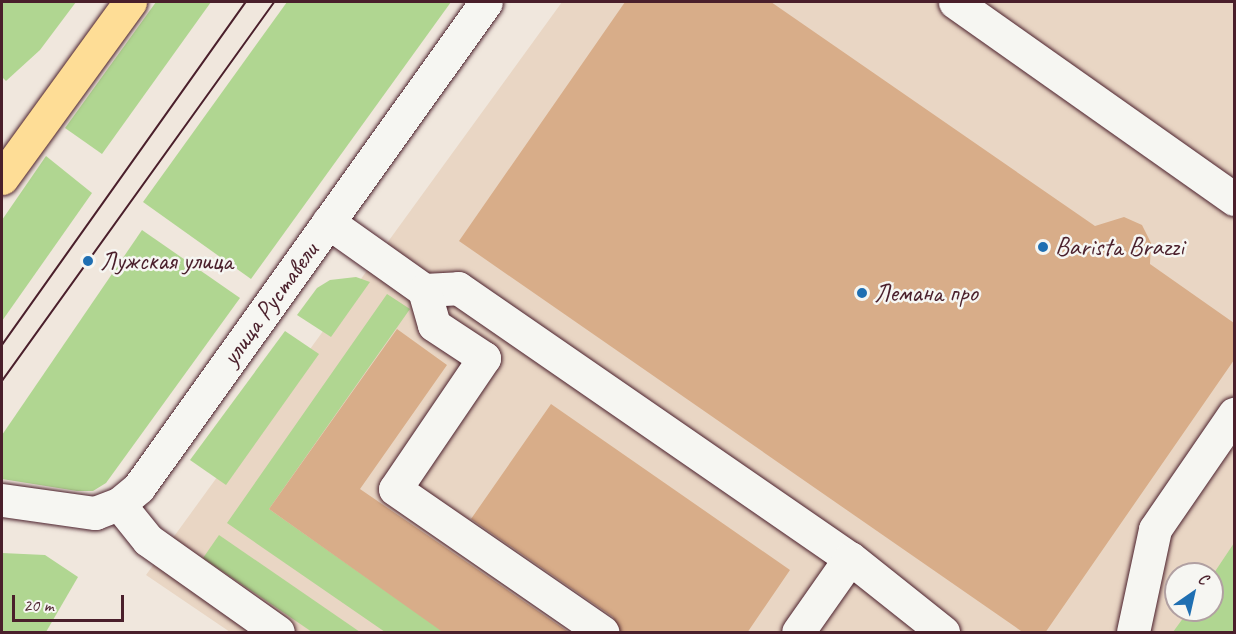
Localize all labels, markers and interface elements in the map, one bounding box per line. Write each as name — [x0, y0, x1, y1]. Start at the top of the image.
place label: Barista Brazzi — [1055, 231, 1184, 263]
street label: улица Руставели — [214, 235, 326, 373]
marker: Barista Brazzi — [1036, 240, 1050, 254]
place label: Лужская улица — [100, 245, 233, 277]
marker: Лужская улица — [81, 254, 95, 268]
place label: Лемана про — [874, 277, 978, 309]
marker: Лемана про — [855, 286, 869, 300]
north arrow — [1164, 562, 1224, 622]
text: С — [1194, 568, 1212, 589]
scale bar — [15, 583, 128, 621]
text: 20 m — [23, 594, 54, 616]

